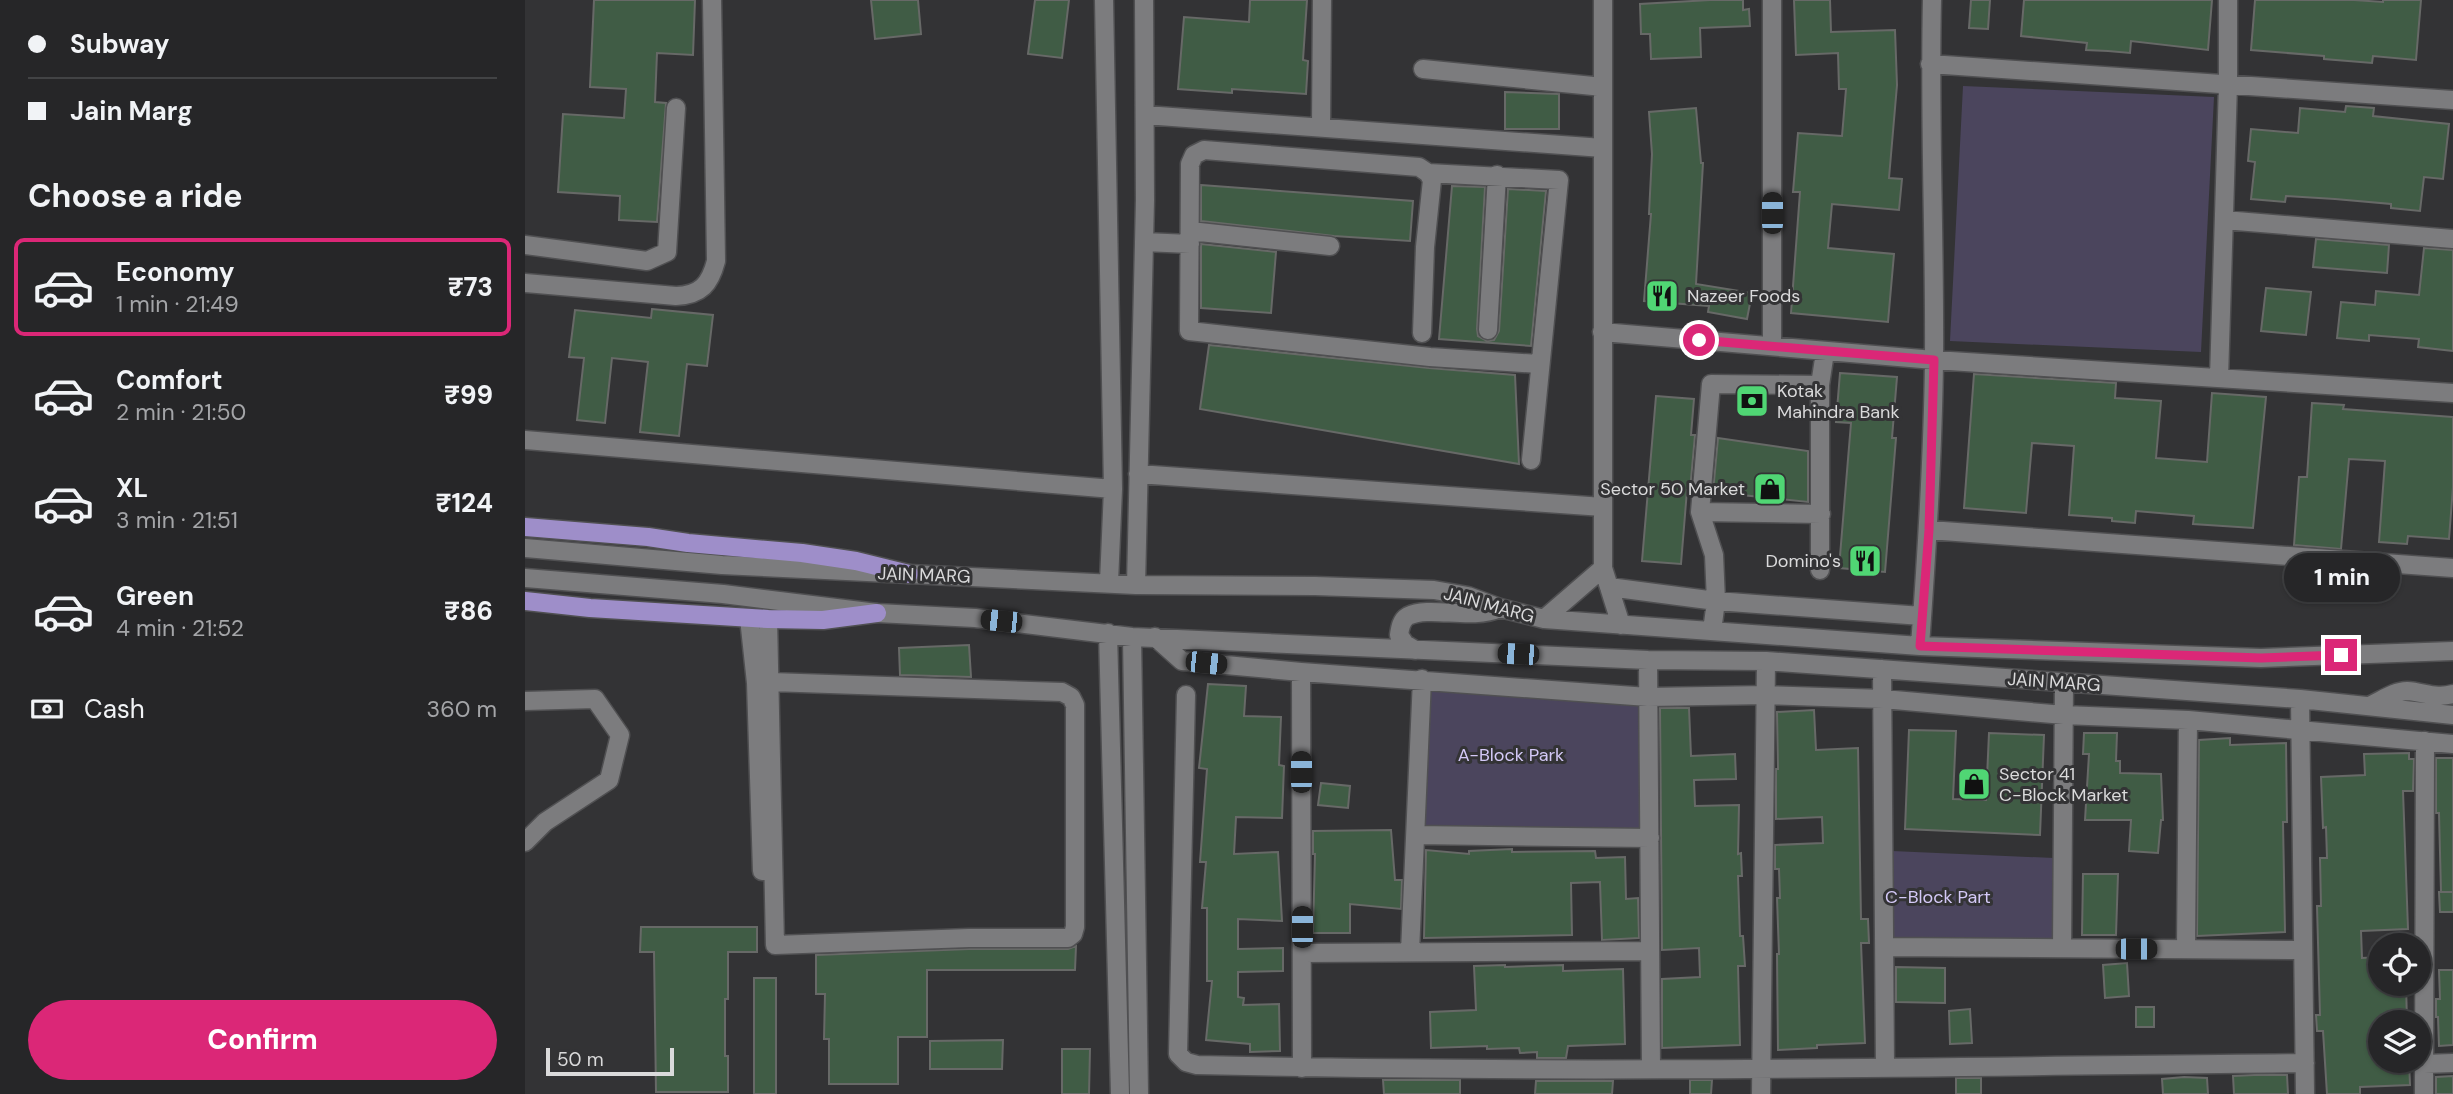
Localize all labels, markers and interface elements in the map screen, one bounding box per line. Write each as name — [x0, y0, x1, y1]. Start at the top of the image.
text: Subway — [70, 27, 169, 61]
text: Jain Marg — [70, 94, 193, 128]
text: Choose a ride — [28, 175, 243, 217]
car — [1762, 192, 1783, 234]
text: Economy — [116, 255, 234, 289]
icon: car — [32, 256, 95, 319]
text: ₹73 — [448, 270, 493, 304]
restaurant icon: Nazeer Foods — [1643, 277, 1681, 315]
place label: Nazeer Foods — [1687, 284, 1800, 308]
text: 1 min · 21:49 — [116, 289, 239, 319]
route start — [1683, 324, 1715, 356]
text: Comfort — [116, 363, 222, 397]
icon: car — [32, 364, 95, 427]
text: ₹99 — [444, 378, 493, 412]
place label: Kotak Mahindra Bank — [1777, 379, 1900, 424]
bank icon: Kotak Mahindra Bank — [1733, 382, 1771, 420]
text: 2 min · 21:50 — [116, 397, 246, 427]
shop icon: Sector 50 Market — [1751, 470, 1789, 508]
text: XL — [116, 471, 148, 505]
icon: car — [32, 472, 95, 535]
place label: Sector 50 Market — [1600, 477, 1745, 501]
text: ₹124 — [436, 486, 493, 520]
text: 3 min · 21:51 — [116, 505, 238, 535]
restaurant icon: Domino's — [1846, 542, 1884, 580]
place label: Domino's — [1765, 549, 1841, 573]
callout: 1 min — [2283, 554, 2399, 602]
street label: JAIN MARG — [877, 561, 971, 589]
text: 1 min — [2314, 562, 2370, 592]
text: Green — [116, 579, 194, 613]
icon: car — [32, 580, 95, 643]
street label: JAIN MARG — [1441, 581, 1537, 629]
text: ₹86 — [444, 594, 493, 628]
car — [980, 608, 1023, 634]
text: 4 min · 21:52 — [116, 613, 244, 643]
route end — [2325, 639, 2357, 671]
car — [1497, 642, 1540, 666]
car — [1185, 650, 1228, 676]
street label: JAIN MARG — [2007, 667, 2101, 697]
icon: cash — [28, 690, 66, 728]
text: Cash — [84, 692, 145, 726]
text: 360 m — [427, 694, 497, 724]
park label: A-Block Park — [1458, 743, 1564, 767]
car — [1291, 751, 1312, 793]
place label: Sector 41 C-Block Market — [1999, 762, 2128, 807]
shop icon: Sector 41 C-Block Market — [1955, 765, 1993, 803]
park label: C-Block Part — [1885, 885, 1991, 909]
car — [1292, 906, 1313, 948]
map controls — [2368, 933, 2431, 1073]
button: locate — [2368, 933, 2431, 996]
car — [2116, 939, 2158, 960]
button: Confirm — [28, 1000, 497, 1080]
button: layers — [2368, 1010, 2431, 1073]
scale bar — [546, 1045, 674, 1077]
text: 50 m — [557, 1047, 604, 1072]

